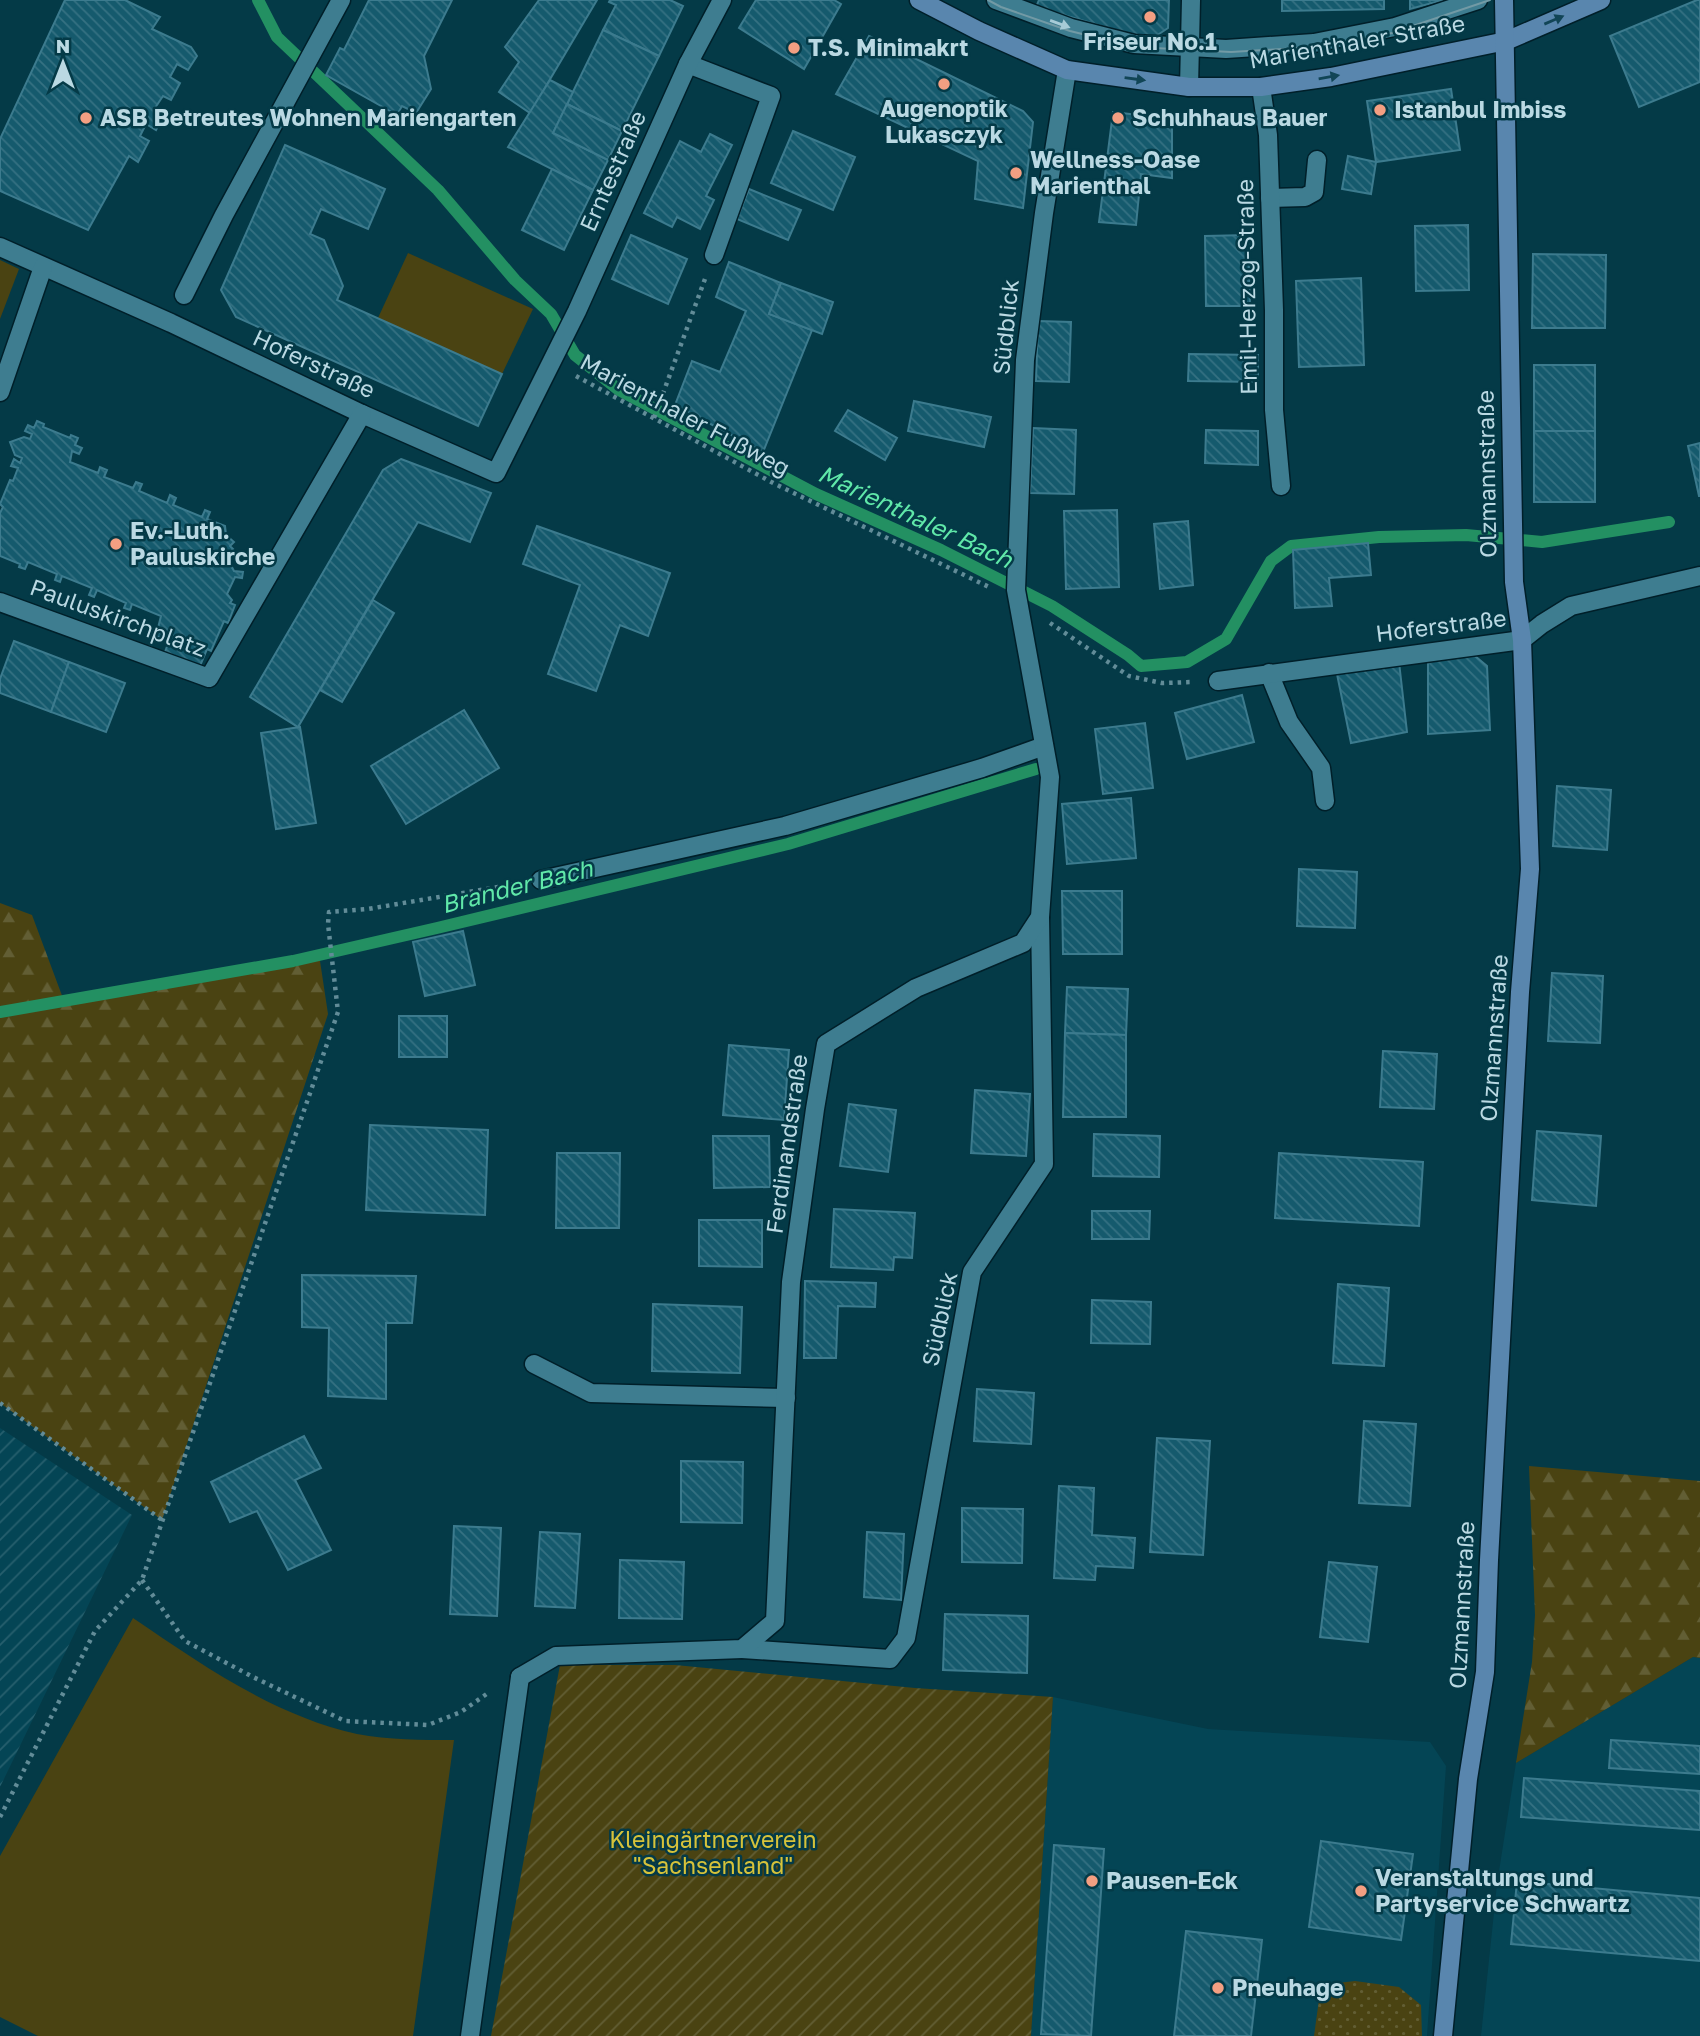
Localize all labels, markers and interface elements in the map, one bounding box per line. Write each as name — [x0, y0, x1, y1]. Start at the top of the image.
street label: Marienthaler Straße — [1247, 8, 1467, 74]
marker: Friseur No.1 — [1142, 9, 1158, 25]
one-way arrow — [1543, 15, 1564, 26]
one-way arrow — [1049, 19, 1070, 30]
place label: Friseur No.1 — [1083, 27, 1217, 55]
north arrow — [28, 28, 98, 98]
place label: T.S. Minimakrt — [808, 33, 969, 61]
text: N — [56, 34, 70, 57]
marker: T.S. Minimakrt — [786, 40, 802, 56]
one-way arrow — [1318, 71, 1340, 82]
one-way arrow — [1124, 74, 1146, 85]
marker: Augenoptik Lukasczyk — [936, 76, 952, 92]
place label: Augenoptik Lukasczyk — [880, 94, 1009, 148]
place label: Istanbul Imbiss — [1394, 95, 1567, 123]
marker: Istanbul Imbiss — [1372, 102, 1388, 118]
place label: ASB Betreutes Wohnen Mariengarten — [100, 103, 517, 131]
place label: Schuhhaus Bauer — [1132, 103, 1328, 131]
street label: Erntestraße — [573, 106, 651, 235]
marker: ASB Betreutes Wohnen Mariengarten — [78, 110, 94, 126]
marker: Schuhhaus Bauer — [1110, 110, 1126, 126]
place label: Wellness-Oase Marienthal — [1030, 145, 1200, 199]
marker: Wellness-Oase Marienthal — [1008, 165, 1024, 181]
street label: Emil-Herzog-Straße — [1230, 179, 1262, 395]
street label: Südblick — [986, 278, 1024, 376]
street label: Hoferstraße — [249, 323, 380, 404]
street label: Marienthaler Fußweg — [576, 347, 795, 481]
street label: Olzmannstraße — [1471, 390, 1501, 558]
water label: Marienthaler Bach — [814, 458, 1018, 574]
place label: Ev.-Luth. Pauluskirche — [130, 516, 275, 570]
marker: Ev.-Luth. Pauluskirche — [108, 536, 124, 552]
street label: Pauluskirchplatz — [26, 572, 210, 662]
street label: Hoferstraße — [1374, 603, 1508, 647]
water label: Brander Bach — [438, 852, 597, 918]
street label: Olzmannstraße — [1473, 953, 1513, 1123]
street label: Ferdinandstraße — [760, 1052, 812, 1235]
street label: Südblick — [915, 1269, 963, 1369]
street label: Olzmannstraße — [1443, 1520, 1479, 1689]
park label: Kleingärtnerverein "Sachsenland" — [609, 1825, 817, 1879]
place label: Veranstaltungs und Partyservice Schwartz — [1375, 1863, 1630, 1917]
place label: Pausen-Eck — [1106, 1866, 1239, 1894]
marker: Pausen-Eck — [1084, 1873, 1100, 1889]
marker: Veranstaltungs und Partyservice Schwartz — [1353, 1883, 1369, 1899]
place label: Pneuhage — [1232, 1973, 1344, 2001]
marker: Pneuhage — [1210, 1980, 1226, 1996]

